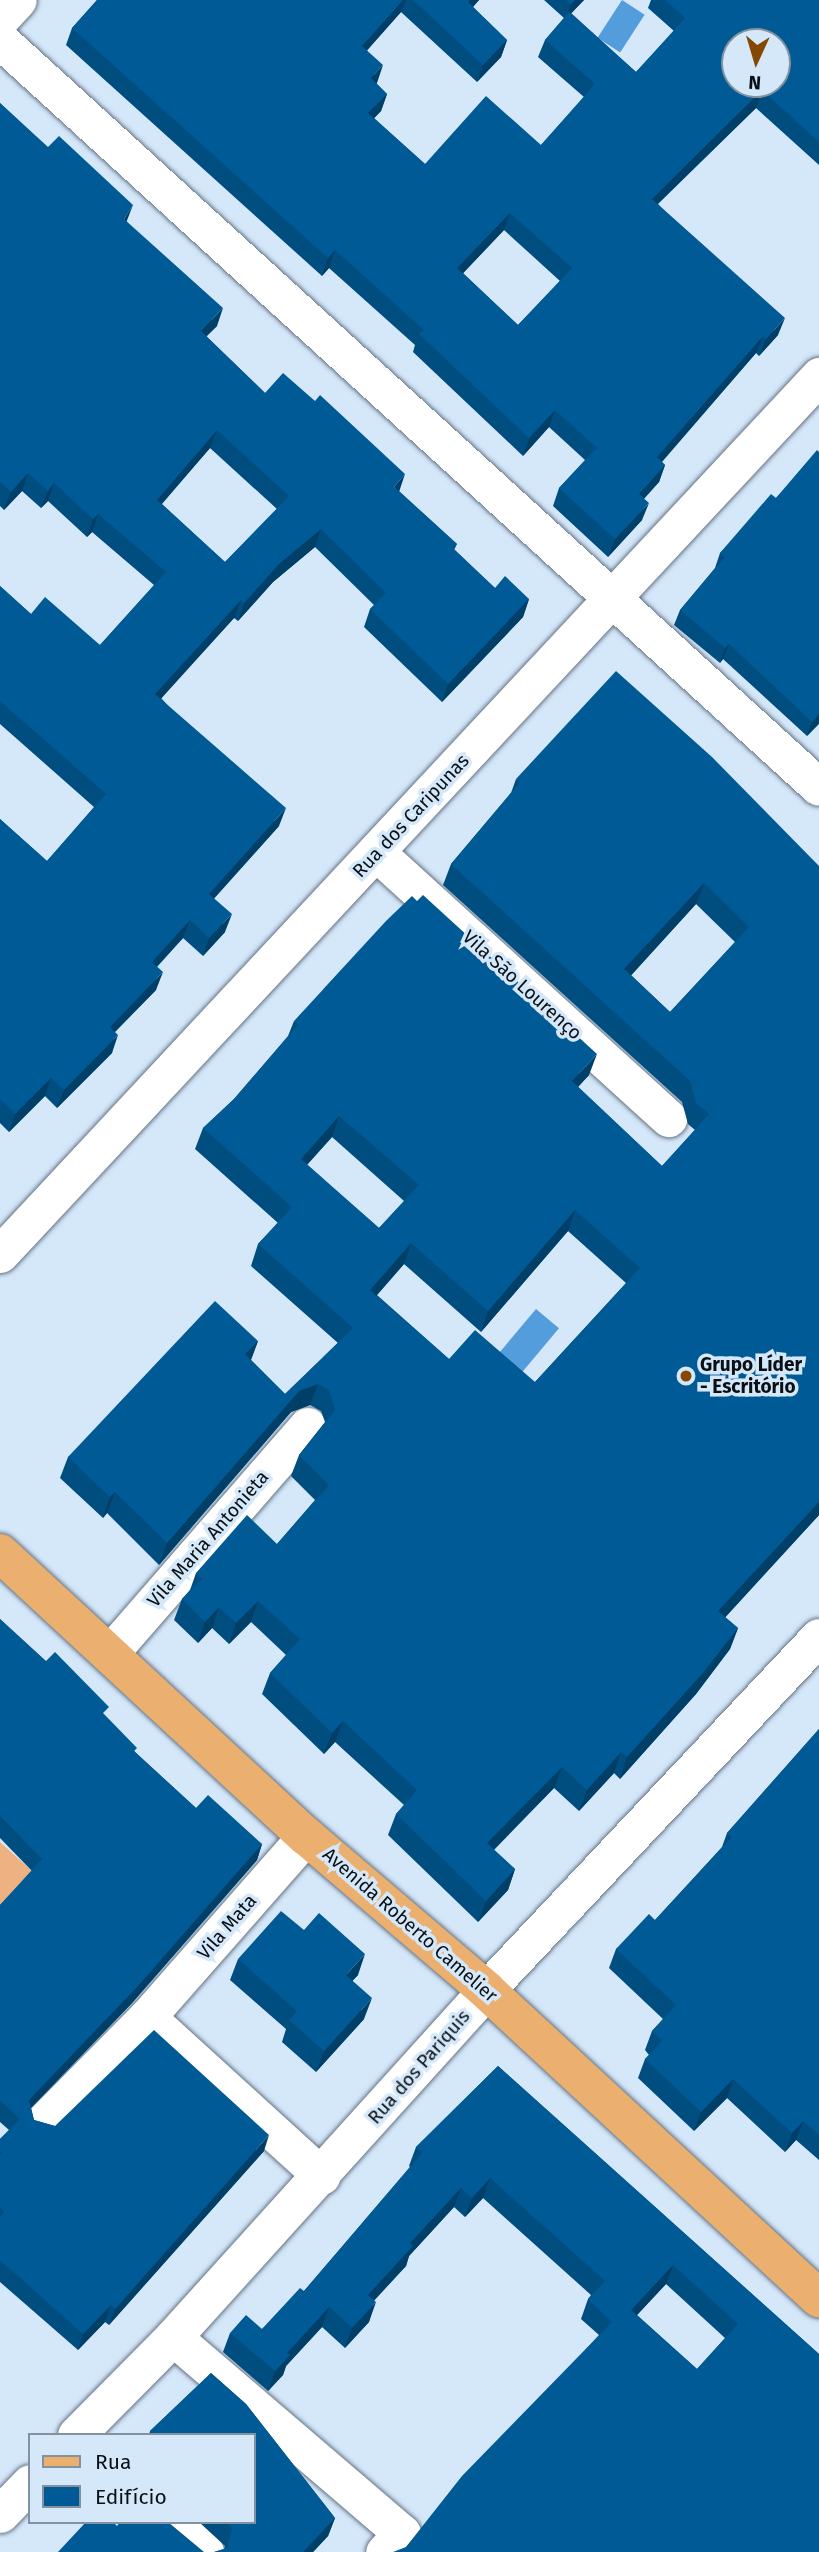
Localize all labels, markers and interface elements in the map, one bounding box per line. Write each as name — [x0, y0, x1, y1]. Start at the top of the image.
north arrow — [721, 28, 791, 98]
text: N — [748, 71, 762, 94]
street label: Rua dos Caripunas — [348, 750, 474, 882]
street label: Vila São Lourenço — [458, 925, 586, 1045]
place label: Grupo Líder - Escritório — [700, 1354, 802, 1398]
marker: Grupo Líder - Escritório — [678, 1368, 694, 1384]
street label: Vila Maria Antonieta — [142, 1466, 274, 1612]
street label: Avenida Roberto Camelier — [318, 1843, 502, 2007]
street label: Vila Mata — [193, 1890, 261, 1964]
street label: Rua dos Pariquis — [363, 2005, 475, 2129]
legend — [28, 2433, 256, 2524]
text: Rua — [95, 2449, 131, 2475]
text: Edifício — [95, 2484, 167, 2510]

